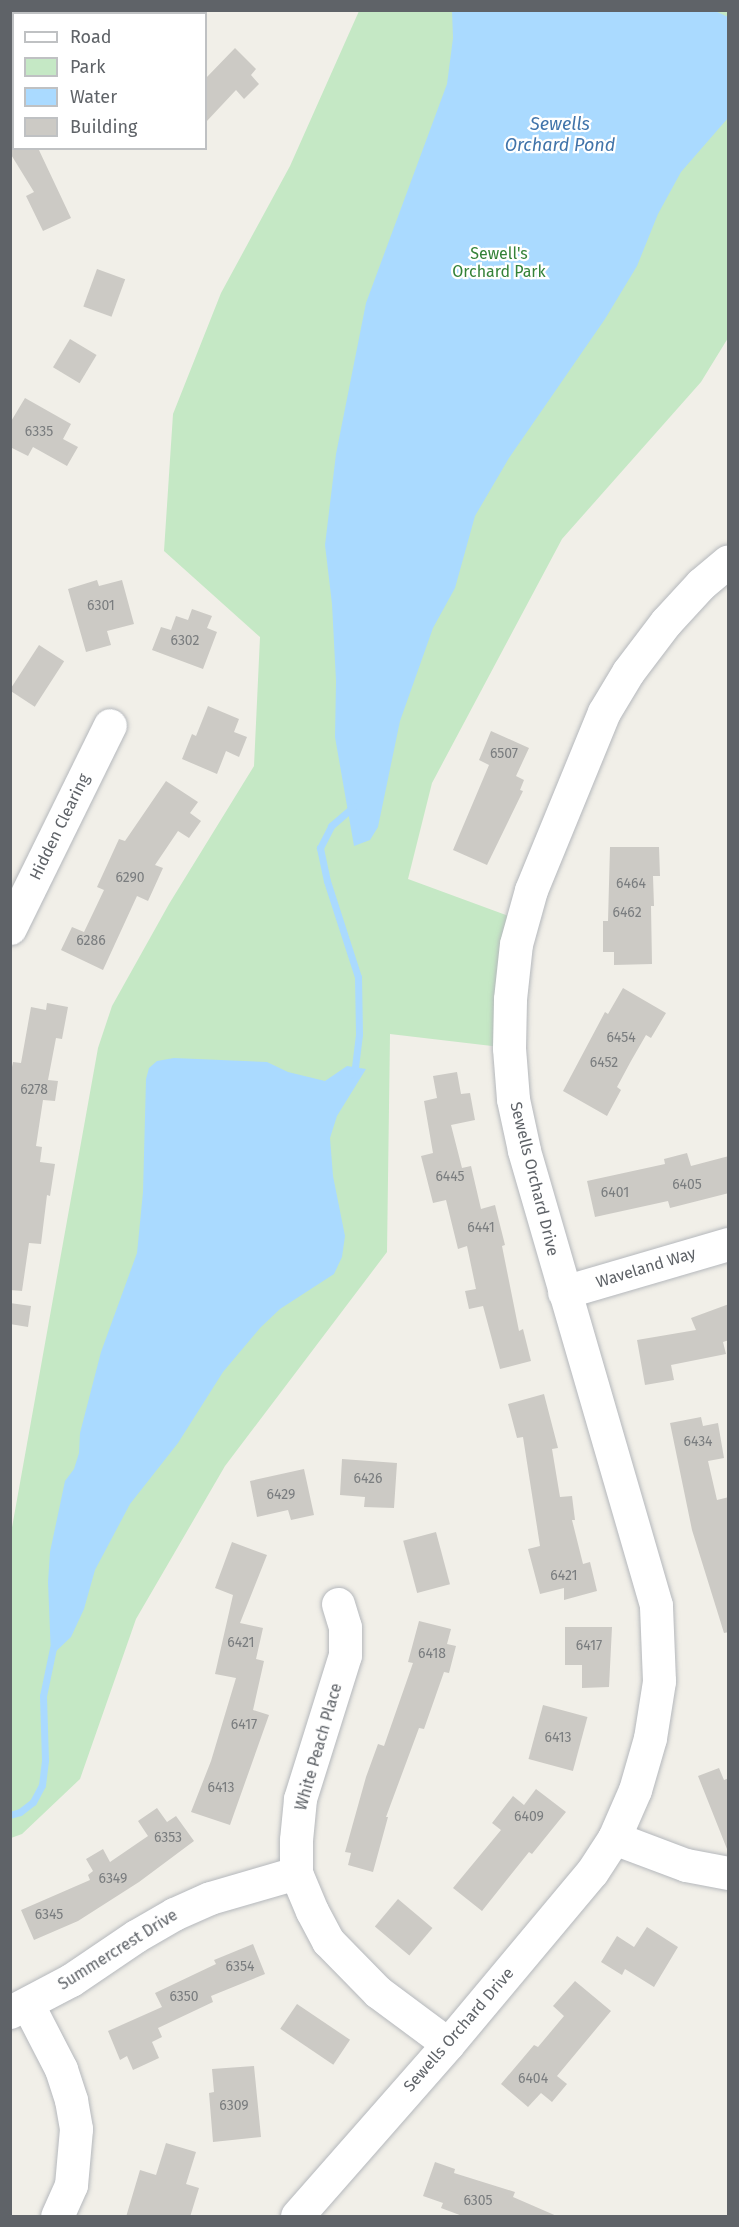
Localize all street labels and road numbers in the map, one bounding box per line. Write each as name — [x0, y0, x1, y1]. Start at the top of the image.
street label: Hidden Clearing — [26, 771, 94, 883]
street label: Sewells Orchard Drive — [506, 1100, 562, 1258]
street label: Waveland Way — [594, 1244, 698, 1292]
street label: White Peach Place — [292, 1681, 346, 1813]
street label: Summercrest Drive — [55, 1906, 181, 1994]
street label: Sewells Orchard Drive — [400, 1964, 518, 2096]

